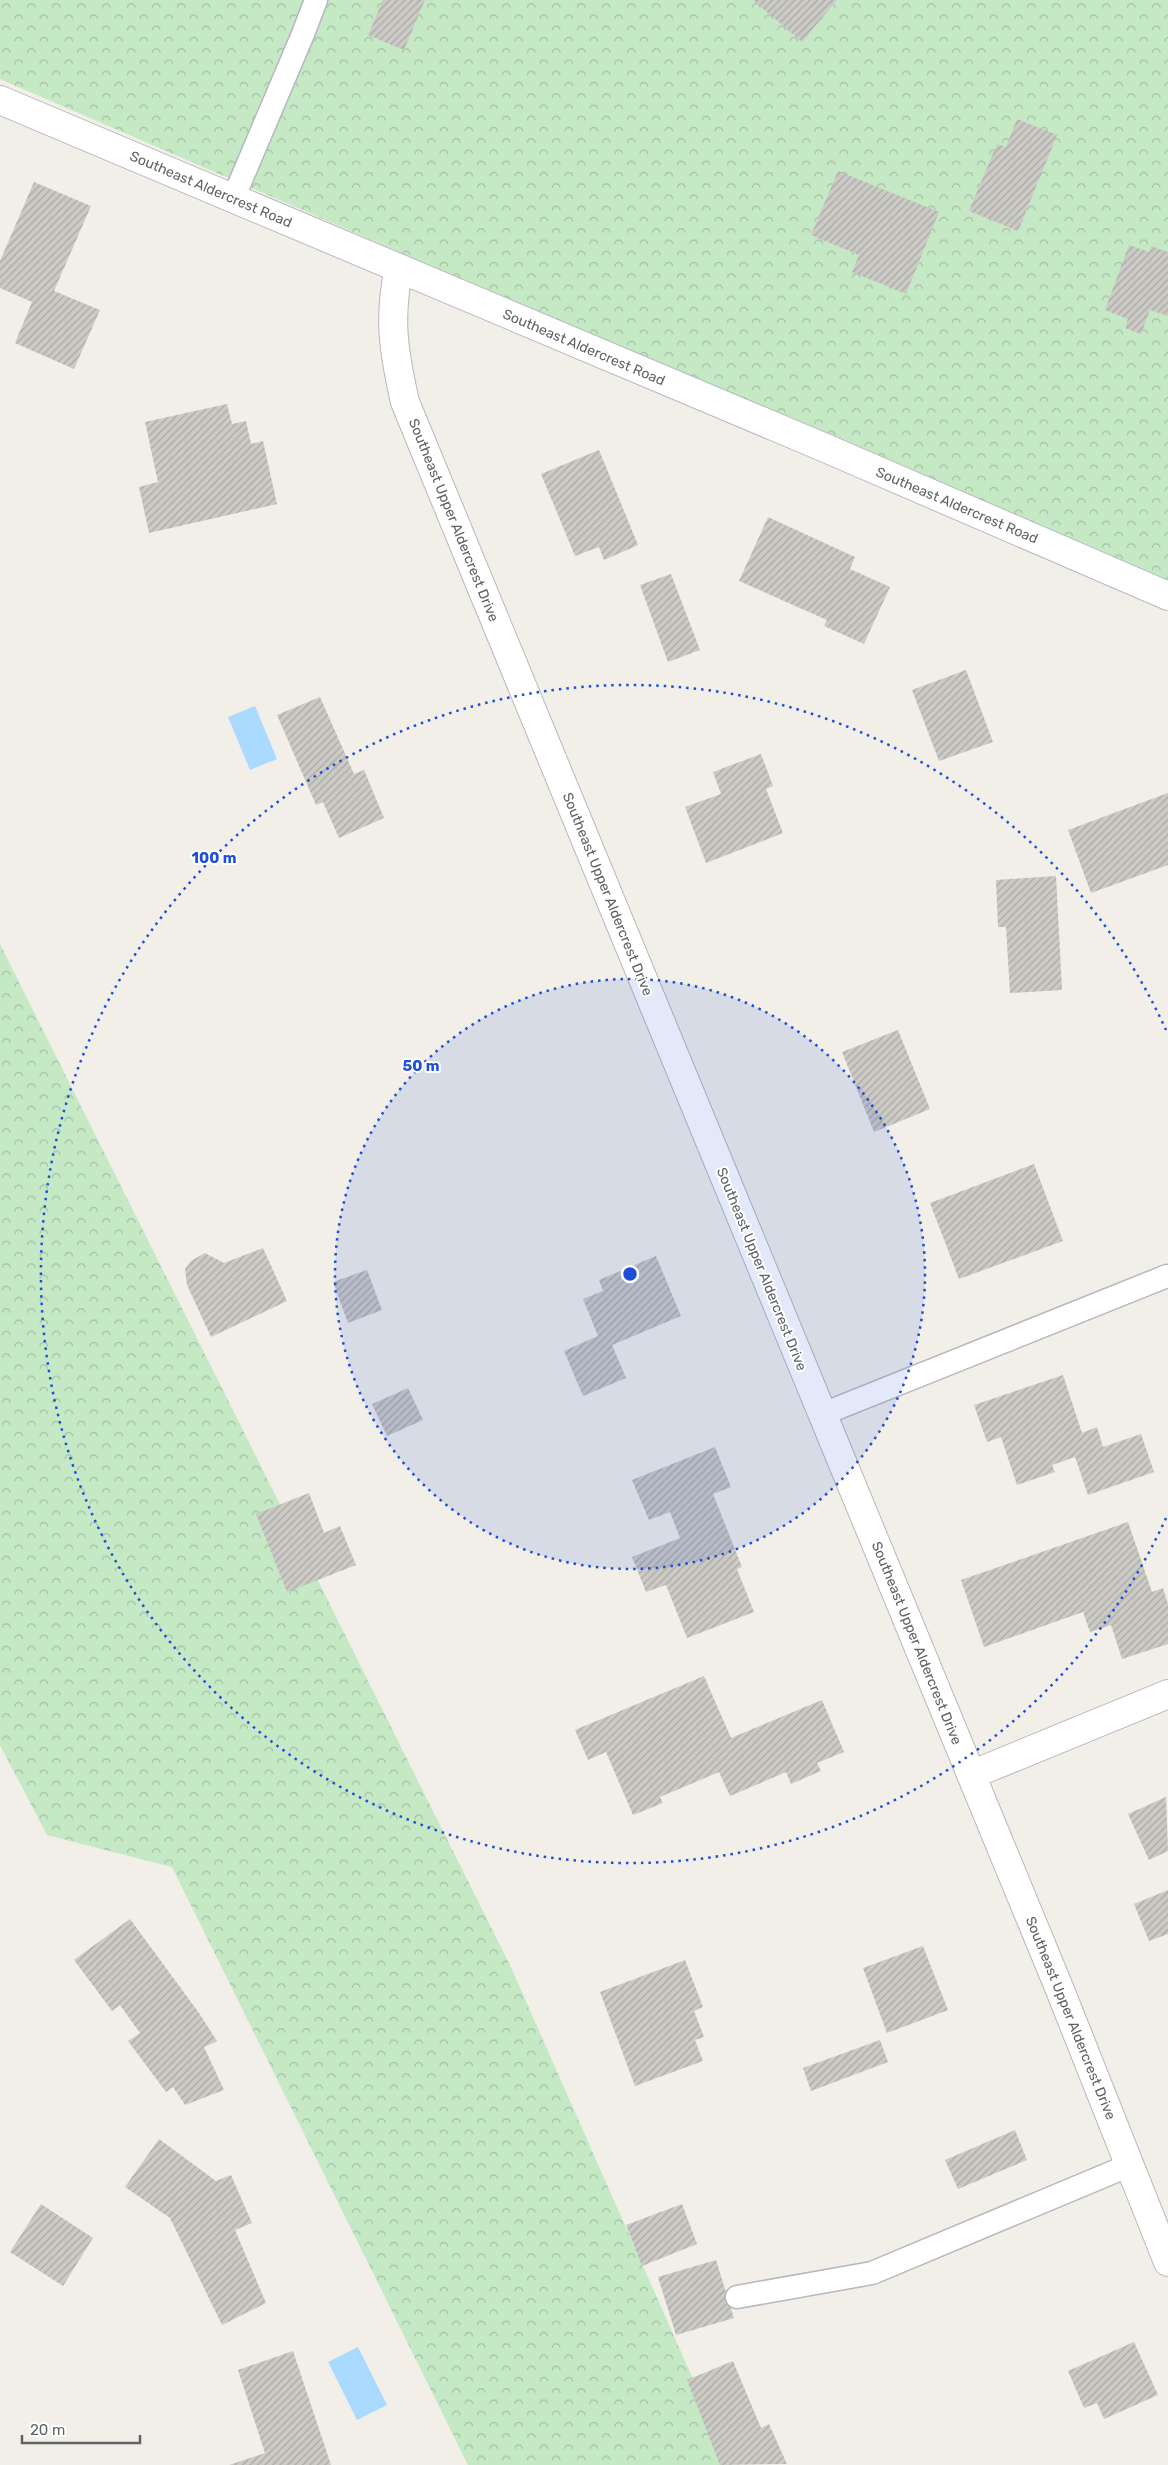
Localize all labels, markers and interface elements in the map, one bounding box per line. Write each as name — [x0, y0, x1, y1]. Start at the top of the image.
street label: Southeast Aldercrest Road — [127, 148, 294, 231]
street label: Southeast Aldercrest Road — [500, 306, 667, 389]
street label: Southeast Upper Aldercrest Drive — [405, 416, 502, 624]
street label: Southeast Aldercrest Road — [873, 464, 1040, 547]
street label: Southeast Upper Aldercrest Drive — [559, 790, 656, 998]
text: 100 m — [192, 849, 236, 867]
text: 50 m — [403, 1057, 439, 1075]
street label: Southeast Upper Aldercrest Drive — [713, 1165, 810, 1373]
centre of rings — [621, 1265, 639, 1283]
street label: Southeast Upper Aldercrest Drive — [868, 1539, 965, 1747]
street label: Southeast Upper Aldercrest Drive — [1022, 1914, 1119, 2122]
scale bar — [22, 2412, 140, 2444]
text: 20 m — [30, 2421, 65, 2439]

